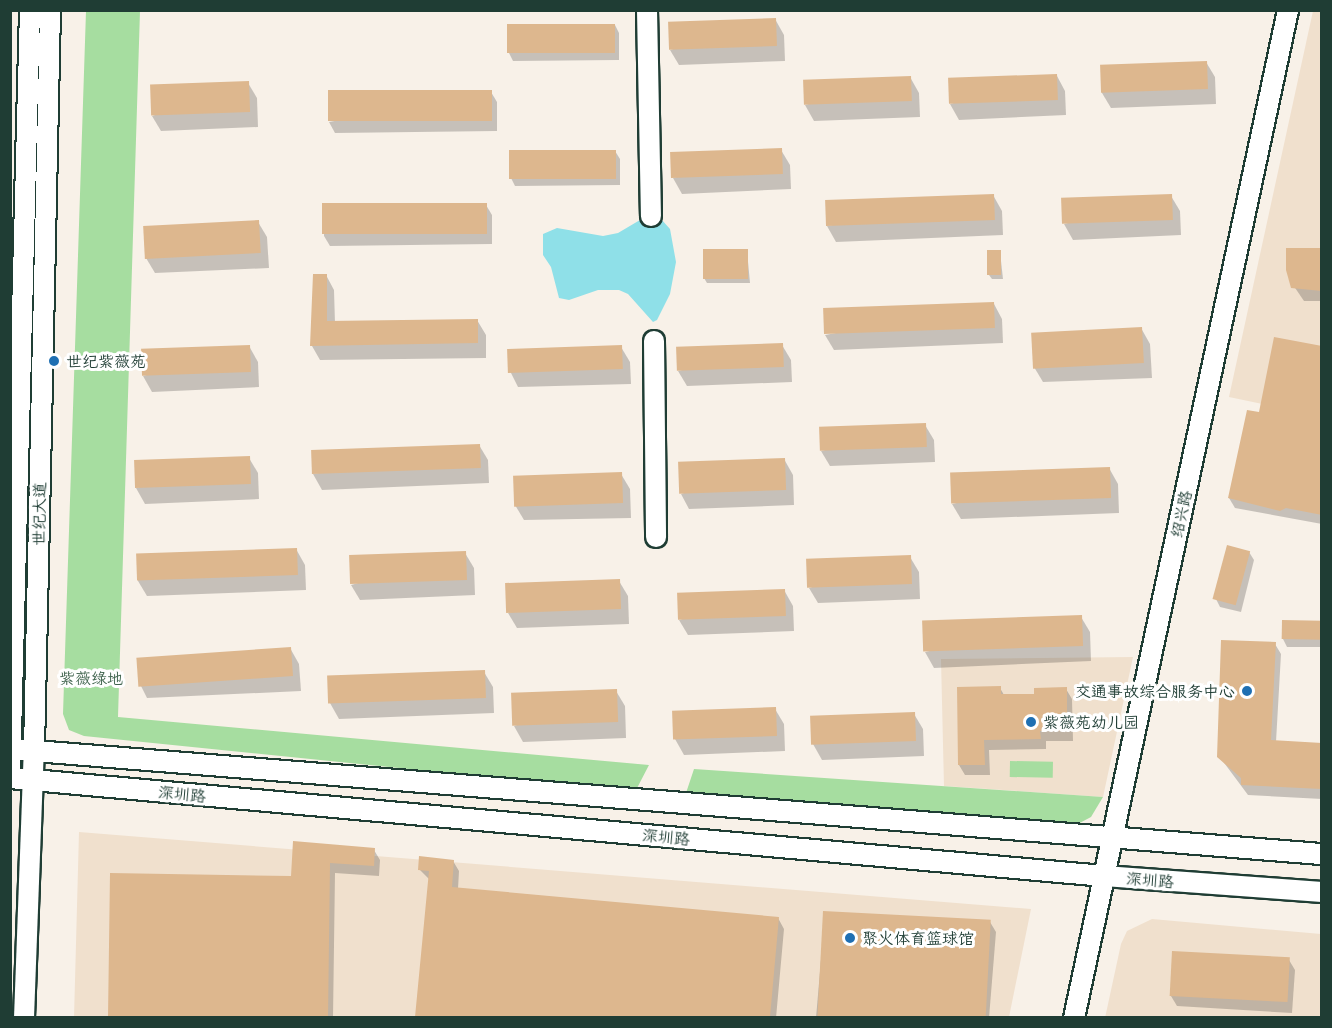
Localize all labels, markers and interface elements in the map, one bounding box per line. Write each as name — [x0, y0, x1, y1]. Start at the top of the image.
place label: 世纪紫薇苑 — [66, 351, 146, 371]
marker: 世纪紫薇苑 — [47, 354, 61, 368]
street label: 世纪大道 — [29, 482, 49, 546]
street label: 绍兴路 — [1167, 489, 1195, 539]
park label: 紫薇绿地 — [59, 668, 123, 688]
place label: 交通事故综合服务中心 — [1075, 681, 1235, 701]
marker: 交通事故综合服务中心 — [1240, 684, 1254, 698]
place label: 紫薇苑幼儿园 — [1043, 712, 1139, 732]
marker: 紫薇苑幼儿园 — [1024, 715, 1038, 729]
street label: 深圳路 — [157, 782, 207, 806]
street label: 深圳路 — [641, 825, 691, 849]
street label: 深圳路 — [1125, 869, 1175, 891]
place label: 聚火体育篮球馆 — [862, 928, 974, 948]
marker: 聚火体育篮球馆 — [843, 931, 857, 945]

